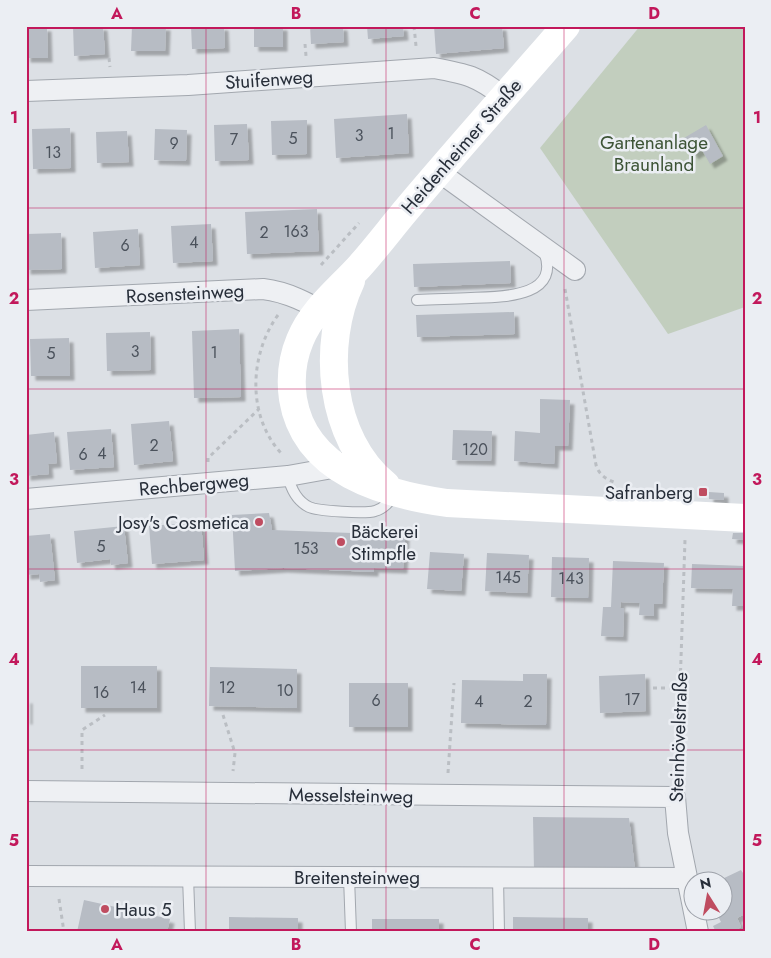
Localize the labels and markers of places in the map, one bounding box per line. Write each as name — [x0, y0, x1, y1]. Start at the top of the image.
place label: Safranberg — [605, 479, 693, 506]
marker: Safranberg — [697, 486, 709, 498]
place label: Josy's Cosmetica — [115, 509, 249, 536]
marker: Josy's Cosmetica — [253, 516, 265, 528]
place label: Bäckerei Stimpfle — [351, 518, 419, 567]
marker: Bäckerei Stimpfle — [335, 536, 347, 548]
place label: Haus 5 — [115, 896, 172, 923]
marker: Haus 5 — [99, 903, 111, 915]

